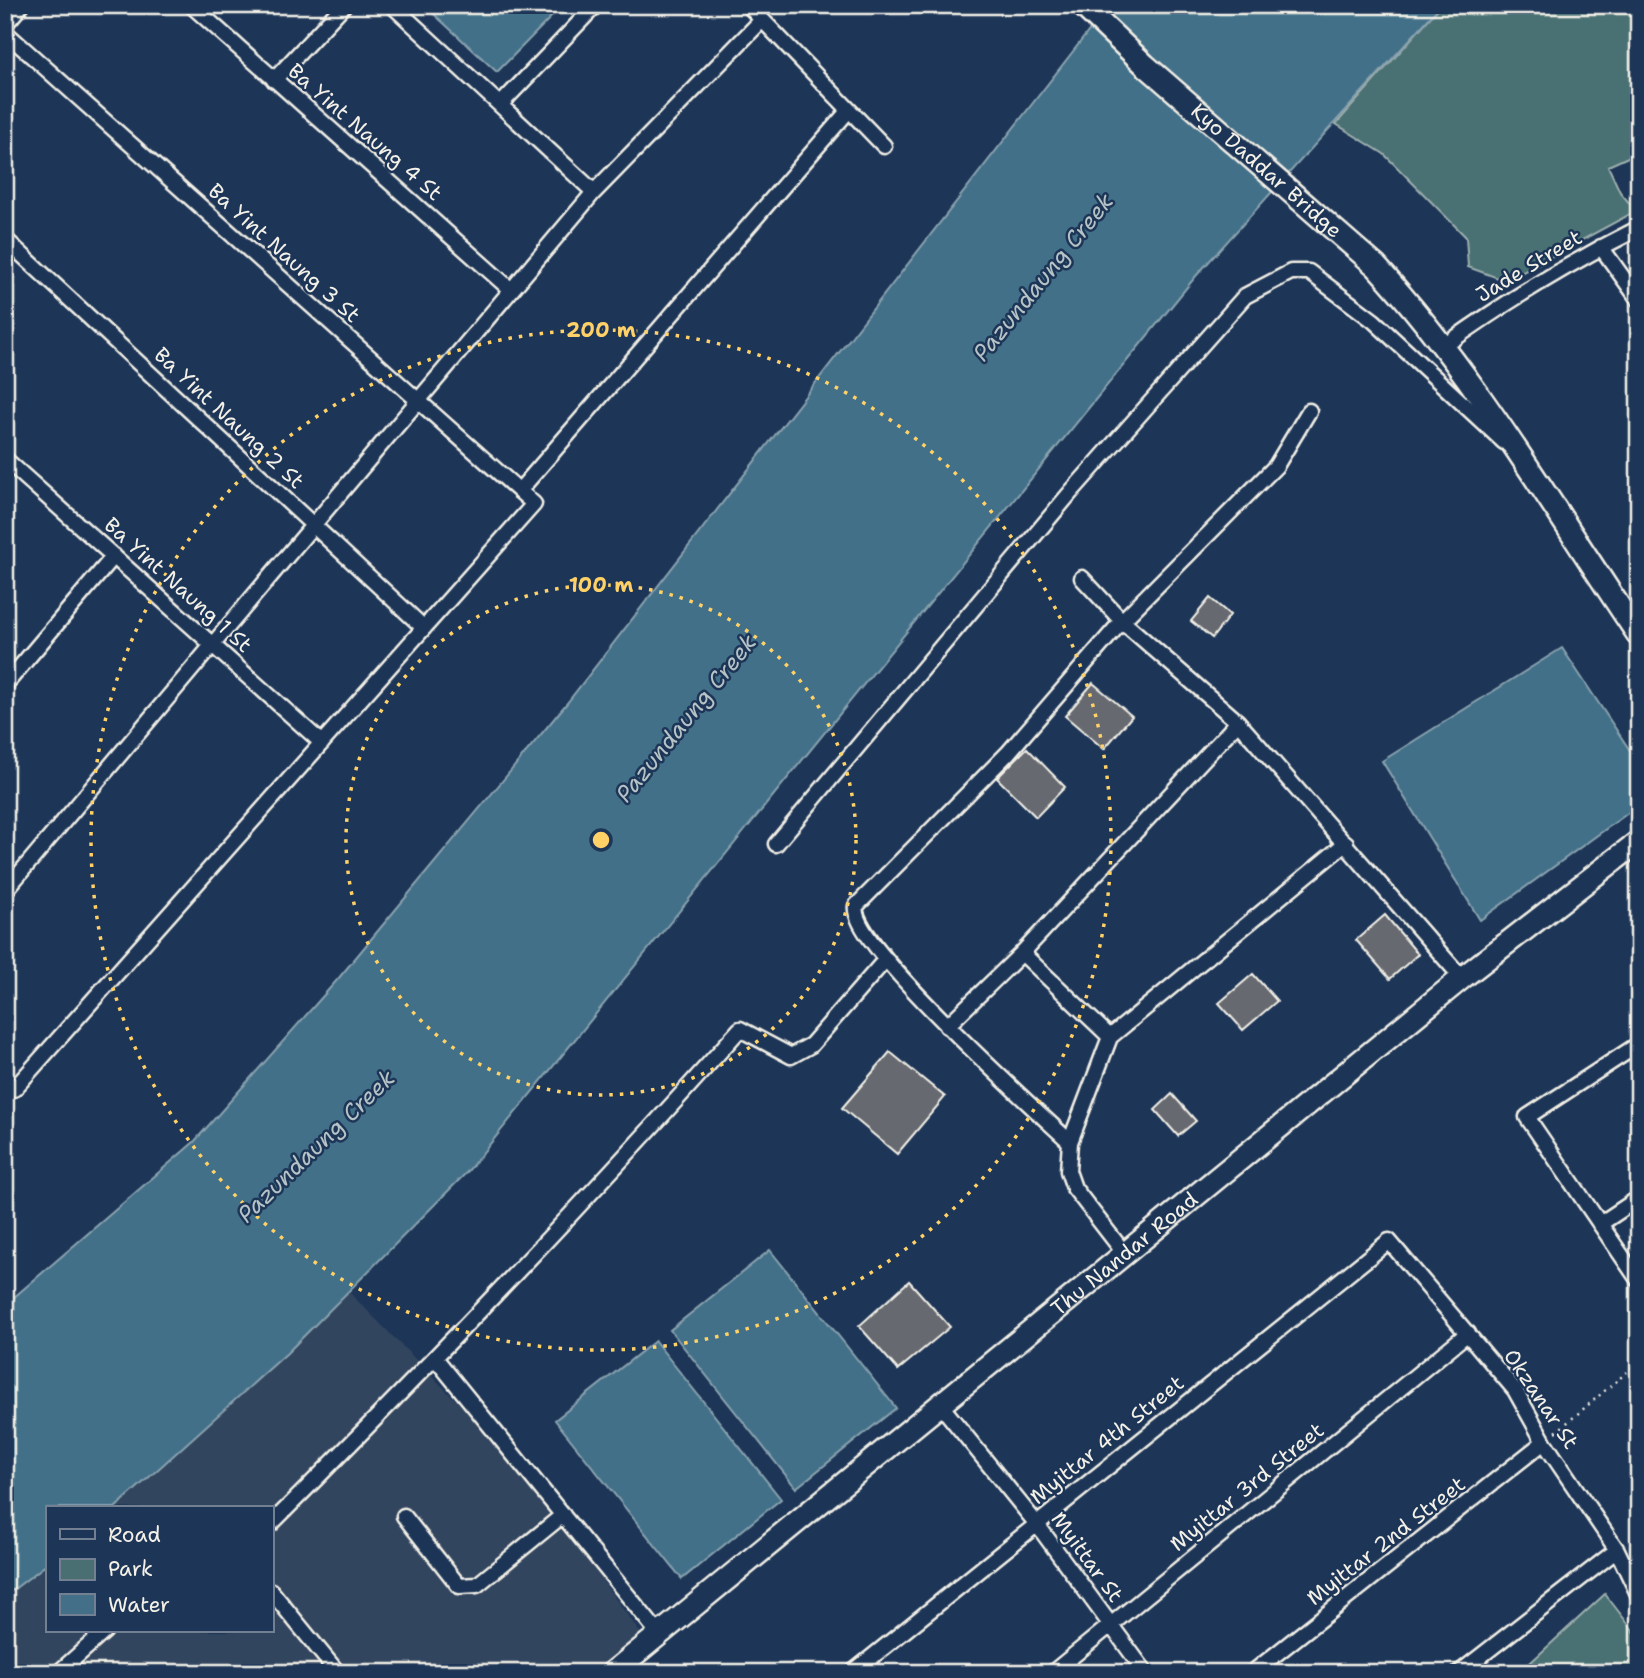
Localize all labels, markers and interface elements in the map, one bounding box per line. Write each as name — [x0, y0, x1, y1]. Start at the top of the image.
street label: Ba Yint Naung 4 St — [282, 57, 448, 207]
street label: Kyo Daddar Bridge — [1185, 97, 1348, 244]
street label: Ba Yint Naung 3 St — [202, 177, 366, 329]
water label: Pazundaung Creek — [966, 187, 1120, 367]
street label: Jade Street — [1471, 223, 1587, 309]
text: 200 m — [566, 316, 636, 344]
street label: Ba Yint Naung 2 St — [148, 341, 310, 495]
street label: Ba Yint Naung 1 St — [98, 511, 258, 659]
text: 100 m — [569, 571, 633, 599]
water label: Pazundaung Creek — [609, 628, 763, 808]
centre of rings — [589, 828, 613, 852]
water label: Pazundaung Creek — [231, 1063, 401, 1229]
street label: Thu Nandar Road — [1045, 1186, 1204, 1322]
street label: Okzanar St — [1497, 1343, 1585, 1455]
street label: Myittar 4th Street — [1024, 1369, 1190, 1511]
street label: Myittar 3rd Street — [1164, 1416, 1330, 1558]
street label: Myittar 2nd Street — [1301, 1470, 1471, 1612]
legend — [46, 1506, 273, 1632]
street label: Myittar St — [1045, 1506, 1129, 1608]
text: Road — [108, 1521, 161, 1549]
text: Park — [108, 1555, 153, 1583]
text: Water — [108, 1591, 170, 1619]

